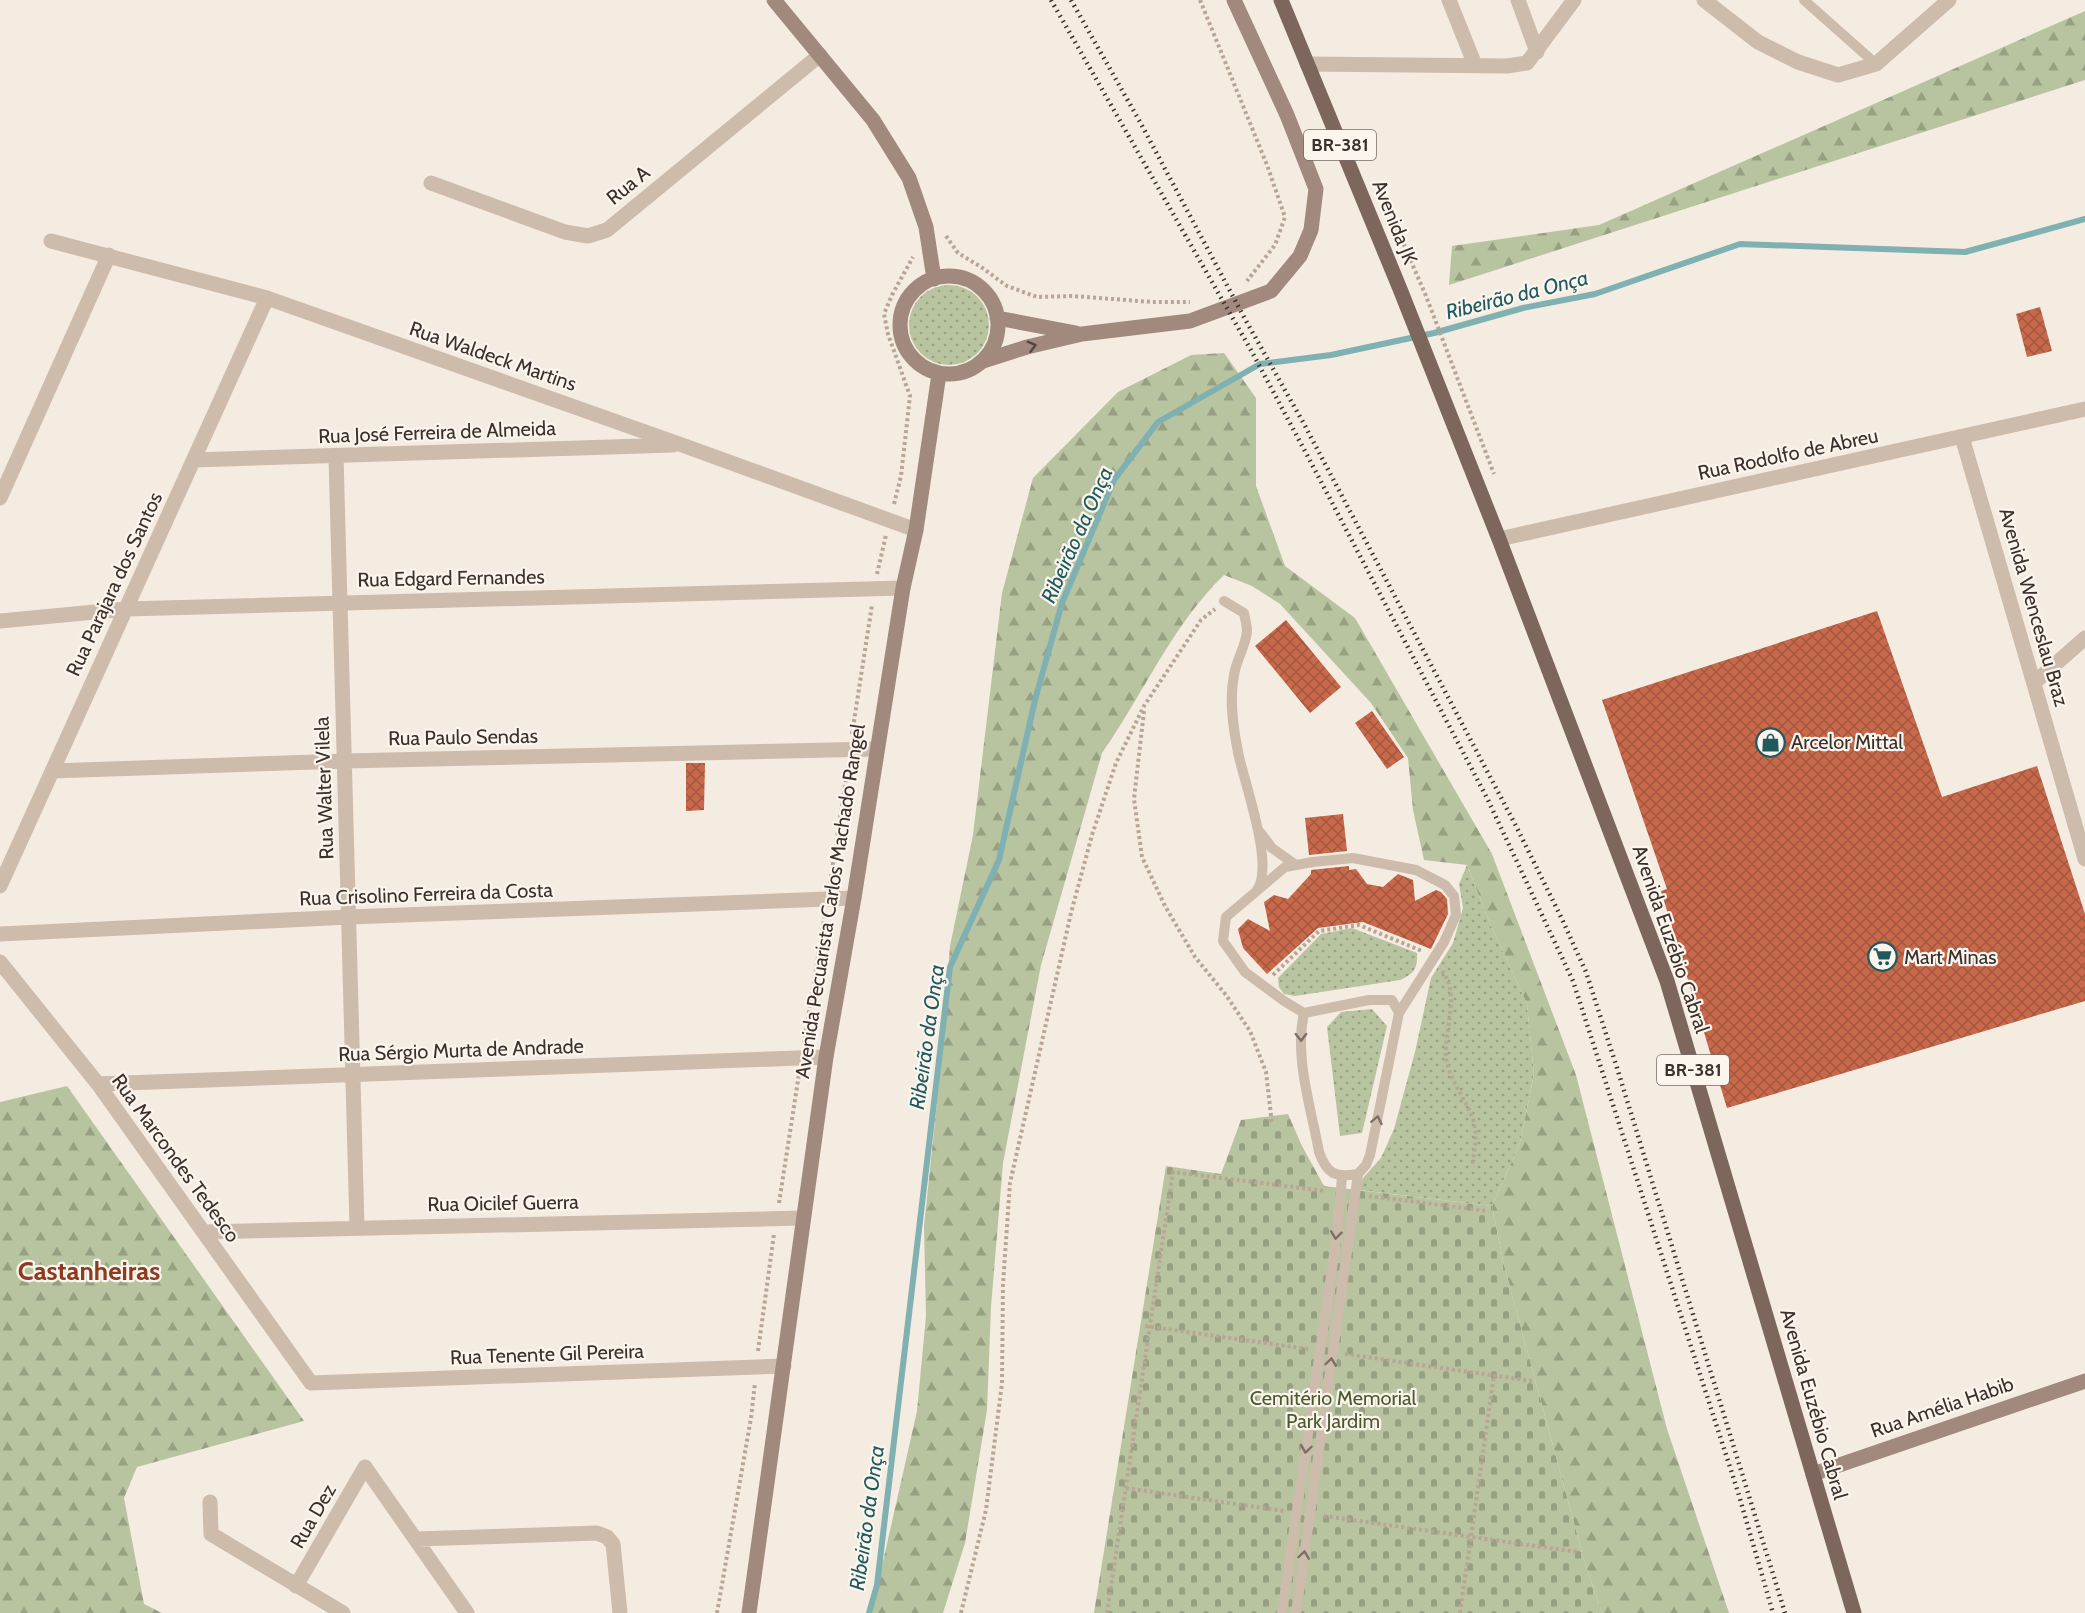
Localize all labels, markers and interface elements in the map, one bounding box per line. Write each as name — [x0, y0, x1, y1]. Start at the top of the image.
road number: BR-381 — [1304, 130, 1376, 160]
street label: Rua A — [602, 160, 655, 210]
street label: Avenida JK — [1367, 176, 1423, 268]
water label: Ribeirão da Onça — [1443, 265, 1591, 324]
street label: Rua Waldeck Martins — [406, 316, 580, 396]
one-way arrow — [1027, 340, 1037, 353]
street label: Rua José Ferreira de Almeida — [318, 416, 557, 448]
street label: Rua Rodolfo de Abreu — [1696, 423, 1880, 485]
water label: Ribeirão da Onça — [1035, 463, 1118, 607]
street label: Rua Parajara dos Santos — [61, 488, 167, 680]
street label: Avenida Wenceslau Braz — [1994, 505, 2074, 709]
street label: Rua Edgard Fernandes — [357, 564, 545, 592]
street label: Rua Walter Vilela — [309, 716, 338, 860]
street label: Avenida Pecuarista Carlos Machado Rangel — [790, 722, 870, 1080]
street label: Rua Paulo Sendas — [388, 724, 538, 750]
shop icon: Arcelor Mittal — [1754, 726, 1786, 758]
place label: Arcelor Mittal — [1791, 730, 1903, 754]
street label: Avenida Euzébio Cabral — [1628, 842, 1715, 1036]
street label: Rua Crisolino Ferreira da Costa — [299, 878, 554, 910]
supermarket icon: Mart Minas — [1867, 941, 1899, 973]
place label: Mart Minas — [1904, 945, 1997, 969]
water label: Ribeirão da Onça — [904, 963, 949, 1111]
one-way arrow — [1295, 1032, 1307, 1041]
street label: Rua Sérgio Murta de Andrade — [338, 1034, 584, 1066]
road number: BR-381 — [1657, 1055, 1729, 1085]
street label: Rua Marcondes Tedesco — [107, 1069, 245, 1247]
one-way arrow — [1370, 1115, 1383, 1125]
street label: Rua Oicilef Guerra — [427, 1190, 579, 1216]
one-way arrow — [1331, 1231, 1343, 1240]
district label: Castanheiras — [18, 1255, 160, 1287]
street label: Avenida Euzébio Cabral — [1775, 1306, 1853, 1502]
street label: Rua Tenente Gil Pereira — [450, 1339, 645, 1369]
one-way arrow — [1325, 1357, 1337, 1367]
street label: Rua Amélia Habib — [1867, 1371, 2017, 1443]
park label: Cemitério Memorial Park Jardim — [1250, 1386, 1417, 1433]
water label: Ribeirão da Onça — [844, 1444, 889, 1592]
one-way arrow — [1300, 1444, 1312, 1454]
street label: Rua Dez — [285, 1479, 341, 1553]
one-way arrow — [1298, 1550, 1310, 1560]

